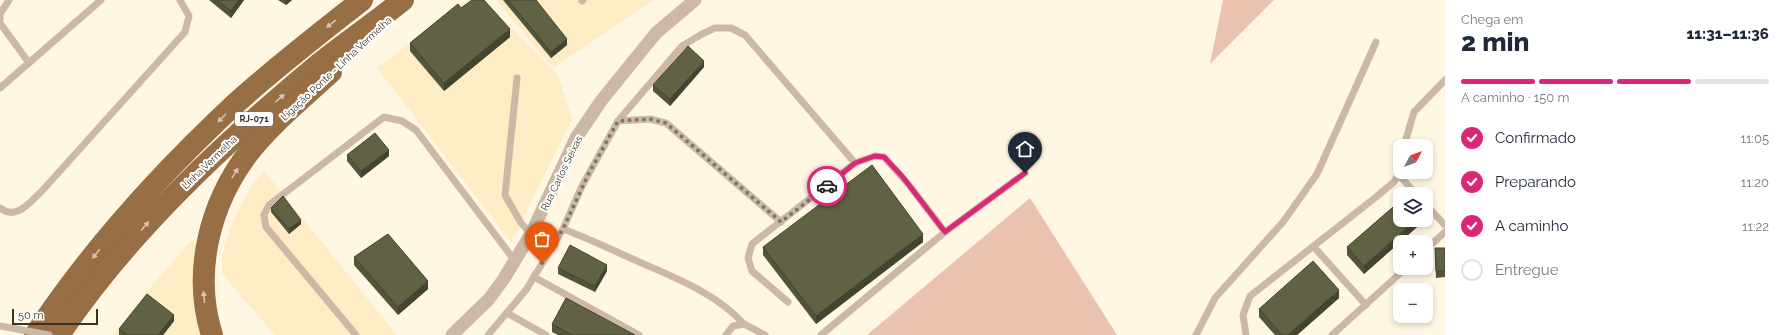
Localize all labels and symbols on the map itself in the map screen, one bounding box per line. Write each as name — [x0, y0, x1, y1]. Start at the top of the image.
street label: Ligação Ponte - Linha Vermelha — [279, 14, 394, 123]
one-way arrow — [326, 20, 337, 29]
one-way arrow — [274, 93, 285, 102]
road number: RJ-071 — [235, 112, 273, 126]
one-way arrow — [217, 113, 227, 123]
pin — [1008, 132, 1042, 173]
street label: Linha Vermelha — [180, 133, 239, 191]
street label: Rua Carlos Seixas — [539, 134, 584, 212]
north arrow — [1393, 139, 1433, 179]
courier — [807, 166, 847, 206]
one-way arrow — [231, 168, 239, 178]
one-way arrow — [141, 221, 150, 231]
pin — [525, 222, 559, 263]
one-way arrow — [91, 249, 100, 260]
one-way arrow — [201, 291, 207, 303]
scale bar — [12, 307, 98, 326]

